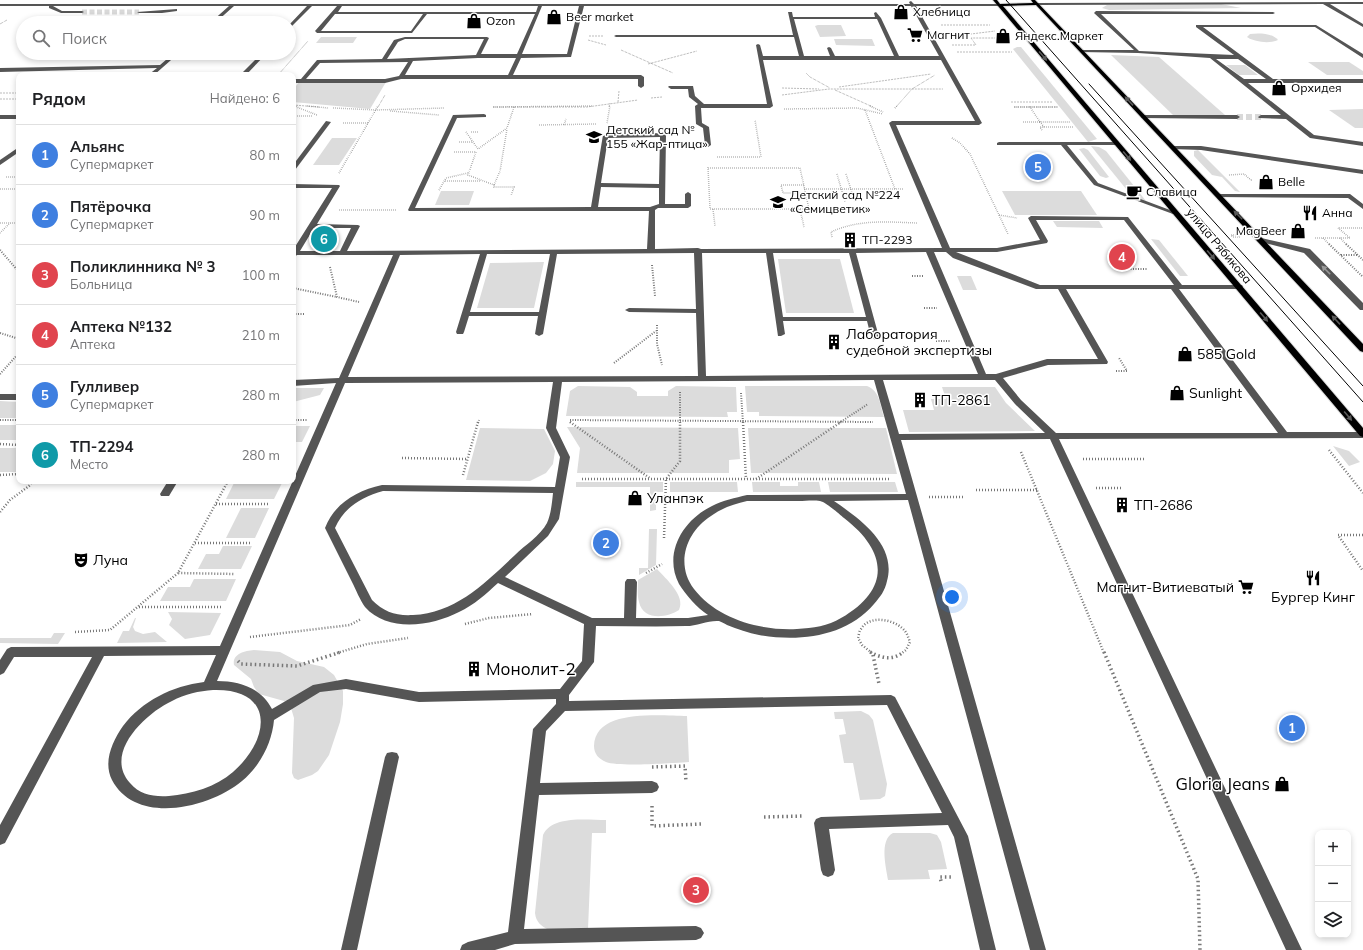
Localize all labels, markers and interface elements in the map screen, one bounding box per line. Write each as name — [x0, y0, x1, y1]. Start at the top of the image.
shop icon: Хлебница — [892, 3, 910, 21]
place label: Хлебница — [913, 4, 970, 19]
shop icon: Beer market — [545, 8, 563, 26]
place label: Beer market — [566, 9, 634, 24]
shop icon: Ozon — [465, 12, 483, 30]
place label: Ozon — [486, 13, 515, 28]
search box — [16, 16, 296, 60]
supermarket icon: Магнит — [906, 26, 924, 44]
icon: search — [30, 27, 52, 49]
place label: Магнит — [927, 27, 970, 42]
shop icon: Яндекс.Маркет — [994, 27, 1012, 45]
place label: Яндекс.Маркет — [1015, 28, 1104, 43]
text: Поиск — [62, 29, 107, 48]
one-way arrow — [1038, 51, 1047, 62]
shop icon: Орхидея — [1270, 79, 1288, 97]
place label: Орхидея — [1291, 80, 1342, 95]
text: Рядом — [32, 88, 86, 109]
text: Найдено: 6 — [210, 90, 280, 106]
one-way arrow — [1124, 96, 1133, 106]
place label: Детский сад № 155 «Жар-птица» — [606, 122, 708, 151]
school or university icon: Детский сад № 155 «Жар-птица» — [585, 128, 603, 146]
text: Альянс — [70, 137, 125, 156]
text: 1 — [41, 147, 49, 163]
text: 80 m — [250, 147, 280, 163]
one-way arrow — [1122, 150, 1131, 161]
pin: 5 — [1025, 152, 1051, 182]
text: Супермаркет — [70, 156, 153, 172]
shop icon: Belle — [1257, 173, 1275, 191]
place label: Belle — [1278, 174, 1305, 189]
cafe icon: Славица — [1125, 183, 1143, 201]
place label: Славица — [1146, 184, 1197, 199]
place label: Детский сад №224 «Семицветик» — [790, 187, 900, 216]
school or university icon: Детский сад №224 «Семицветик» — [769, 193, 787, 211]
text: Пятёрочка — [70, 197, 151, 216]
restaurant icon: Анна — [1301, 204, 1319, 222]
street label: улица Рябикова — [1183, 205, 1255, 287]
place label: Анна — [1322, 205, 1353, 220]
text: 2 — [41, 207, 49, 223]
text: 90 m — [250, 207, 280, 223]
one-way arrow — [1233, 210, 1243, 220]
text: Супермаркет — [70, 216, 153, 232]
shop icon: MagBeer — [1289, 222, 1307, 240]
place label: MagBeer — [1236, 223, 1287, 238]
pin: 6 — [311, 224, 337, 254]
building icon: ТП-2293 — [841, 231, 859, 249]
place label: ТП-2293 — [862, 232, 912, 247]
pin: 4 — [1109, 242, 1135, 272]
one-way arrow — [1206, 249, 1215, 260]
text: Поликлинника № 3 — [70, 257, 216, 276]
one-way arrow — [1321, 265, 1331, 275]
text: 3 — [41, 267, 49, 283]
text: 100 m — [242, 267, 280, 283]
text: Больница — [70, 276, 132, 292]
one-way arrow — [1259, 312, 1268, 322]
one-way arrow — [1332, 315, 1341, 325]
text: Аптека №132 — [70, 317, 172, 336]
place label: Лаборатория судебной экспертизы — [846, 325, 992, 359]
text: 4 — [41, 327, 49, 343]
text: 210 m — [242, 327, 280, 343]
building icon: Лаборатория судебной экспертизы — [825, 333, 843, 351]
text: Аптека — [70, 336, 115, 352]
shop icon: 585 Gold — [1176, 345, 1194, 363]
place label: 585 Gold — [1197, 345, 1256, 363]
text: Гулливер — [70, 377, 139, 396]
shop icon: Sunlight — [1168, 384, 1186, 402]
place label: Sunlight — [1189, 384, 1242, 402]
text: 5 — [41, 387, 49, 403]
text: 280 m — [242, 387, 280, 403]
building icon: ТП-2861 — [911, 391, 929, 409]
place label: ТП-2861 — [932, 391, 991, 409]
text: Супермаркет — [70, 396, 153, 412]
one-way arrow — [1343, 411, 1352, 422]
text: ТП-2294 — [70, 437, 133, 456]
text: 6 — [41, 447, 49, 463]
text: 280 m — [242, 447, 280, 463]
text: Место — [70, 456, 108, 472]
shop icon: Уланпэк — [626, 489, 644, 507]
place label: Уланпэк — [646, 489, 704, 507]
building icon: ТП-2686 — [1113, 496, 1131, 514]
place label: ТП-2686 — [1134, 496, 1193, 514]
pin: 2 — [593, 528, 619, 558]
theatre icon: Луна — [72, 551, 90, 569]
place label: Луна — [93, 551, 128, 569]
restaurant icon: Бургер Кинг — [1304, 569, 1322, 587]
place label: Магнит-Витиеватый — [1096, 578, 1234, 596]
supermarket icon: Магнит-Витиеватый — [1237, 578, 1255, 596]
your location — [942, 587, 962, 607]
place label: Бургер Кинг — [1271, 588, 1356, 606]
place label: Монолит-2 — [486, 658, 576, 679]
building icon: Монолит-2 — [465, 660, 483, 678]
pin: 1 — [1279, 713, 1305, 743]
place label: Gloria Jeans — [1176, 773, 1270, 795]
shop icon: Gloria Jeans — [1273, 775, 1291, 793]
map controls — [1315, 830, 1351, 938]
button: + — [1315, 830, 1351, 866]
button: − — [1315, 866, 1351, 902]
pin: 3 — [683, 875, 709, 905]
button: layers — [1315, 902, 1351, 938]

